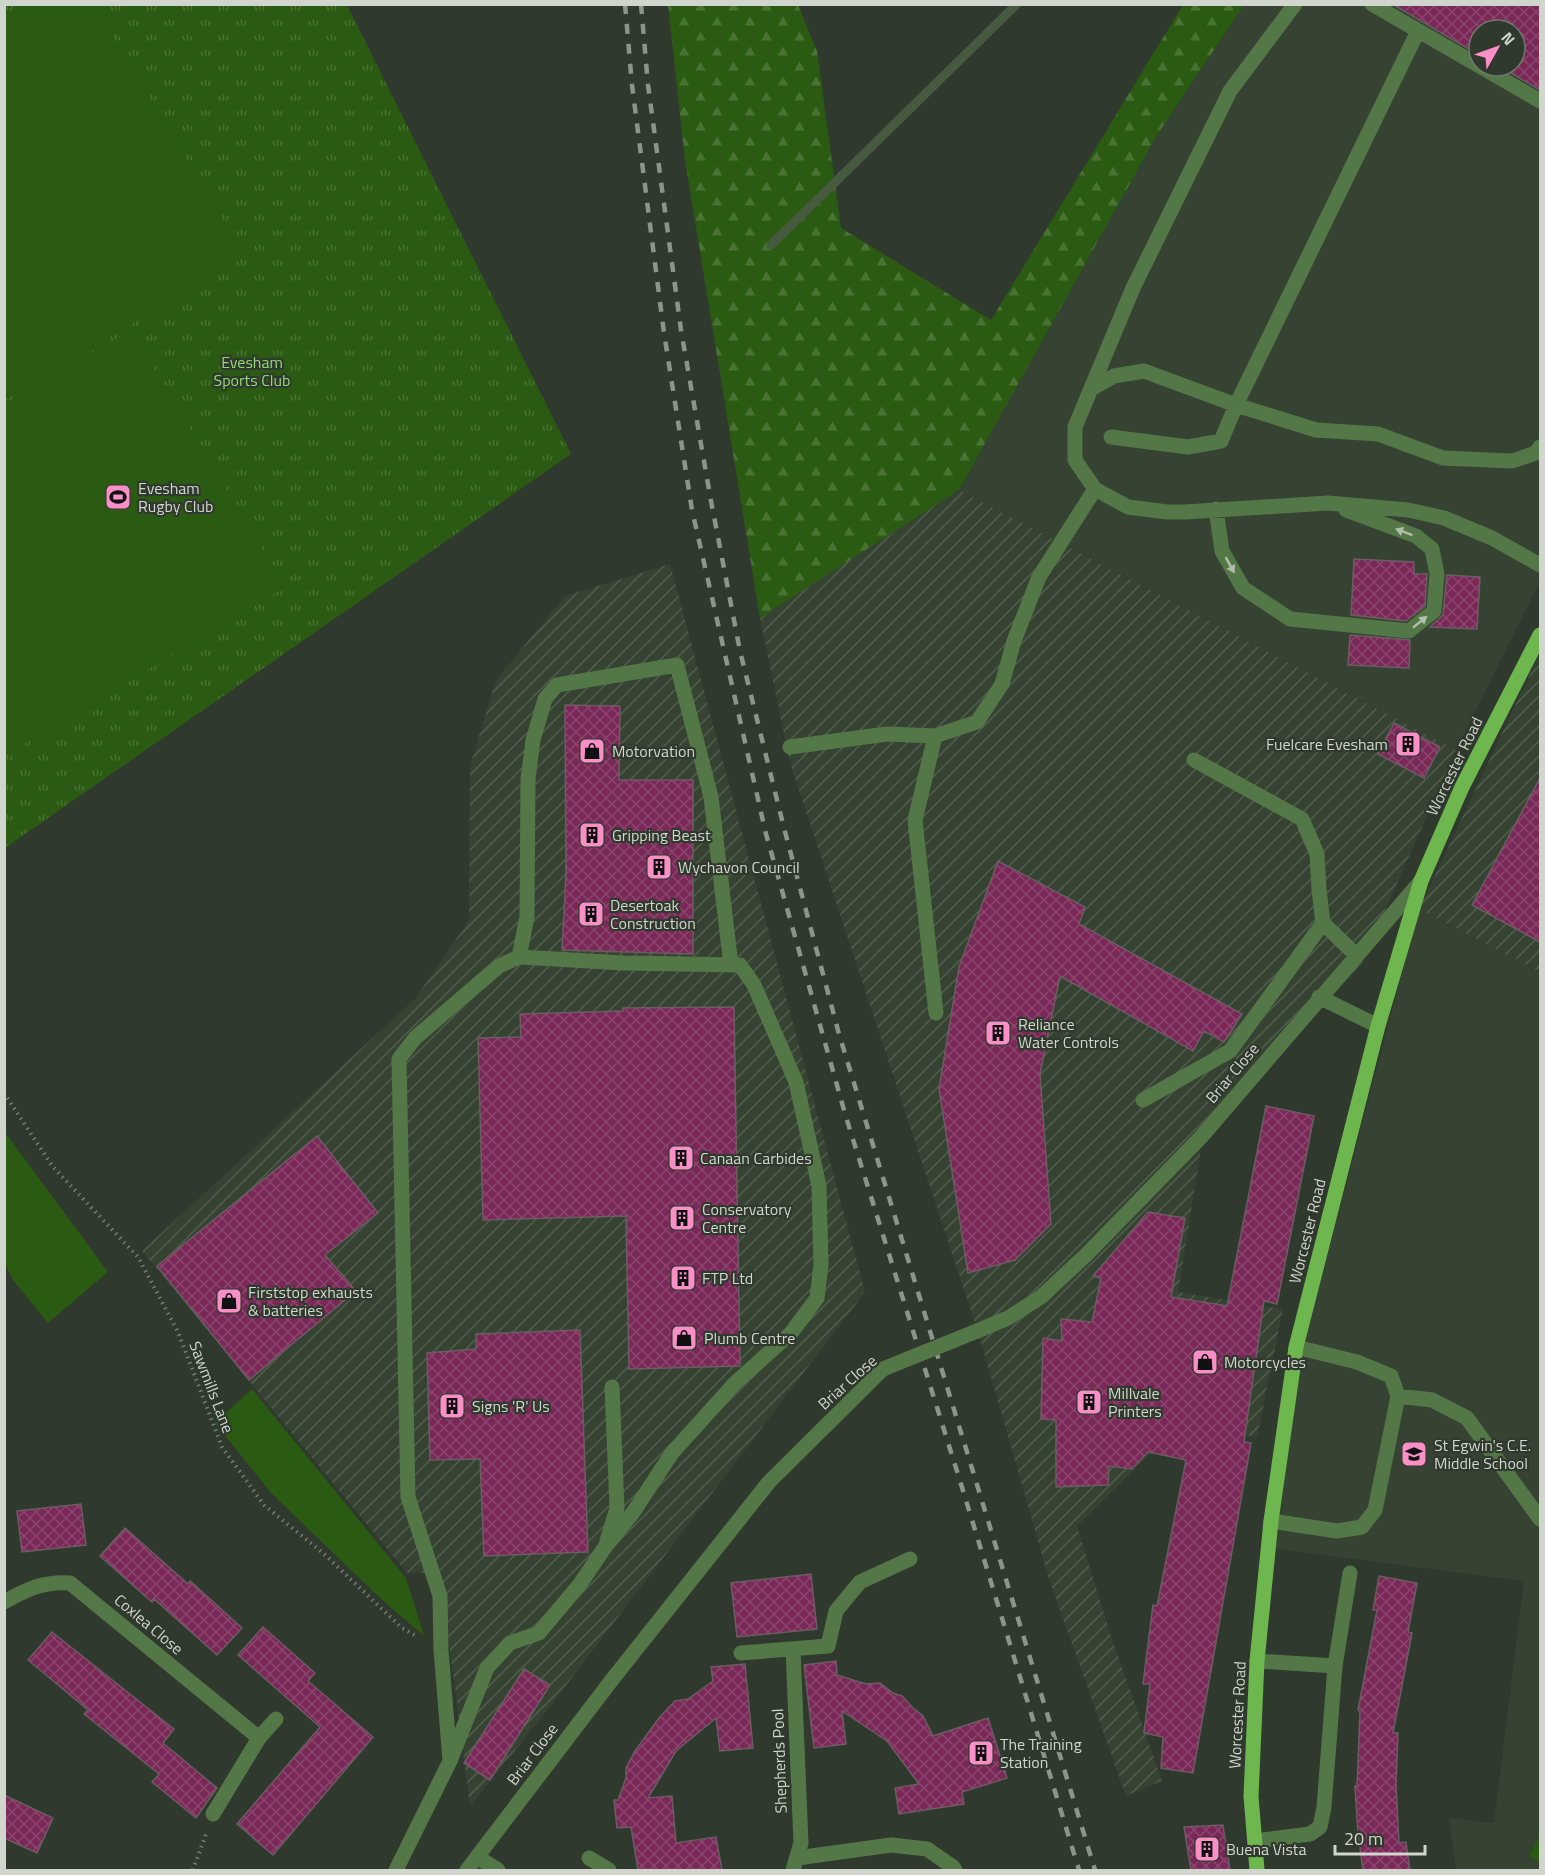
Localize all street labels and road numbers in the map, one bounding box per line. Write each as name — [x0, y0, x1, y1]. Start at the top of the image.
street label: Worcester Road — [1420, 712, 1488, 820]
street label: Briar Close — [1200, 1038, 1264, 1108]
street label: Worcester Road — [1282, 1176, 1332, 1286]
street label: Sawmills Lane — [184, 1338, 240, 1436]
street label: Briar Close — [812, 1349, 882, 1415]
street label: Coxlea Close — [109, 1588, 189, 1660]
street label: Worcester Road — [1222, 1661, 1252, 1769]
street label: Shepherds Pool — [765, 1708, 793, 1814]
street label: Briar Close — [501, 1718, 563, 1790]

